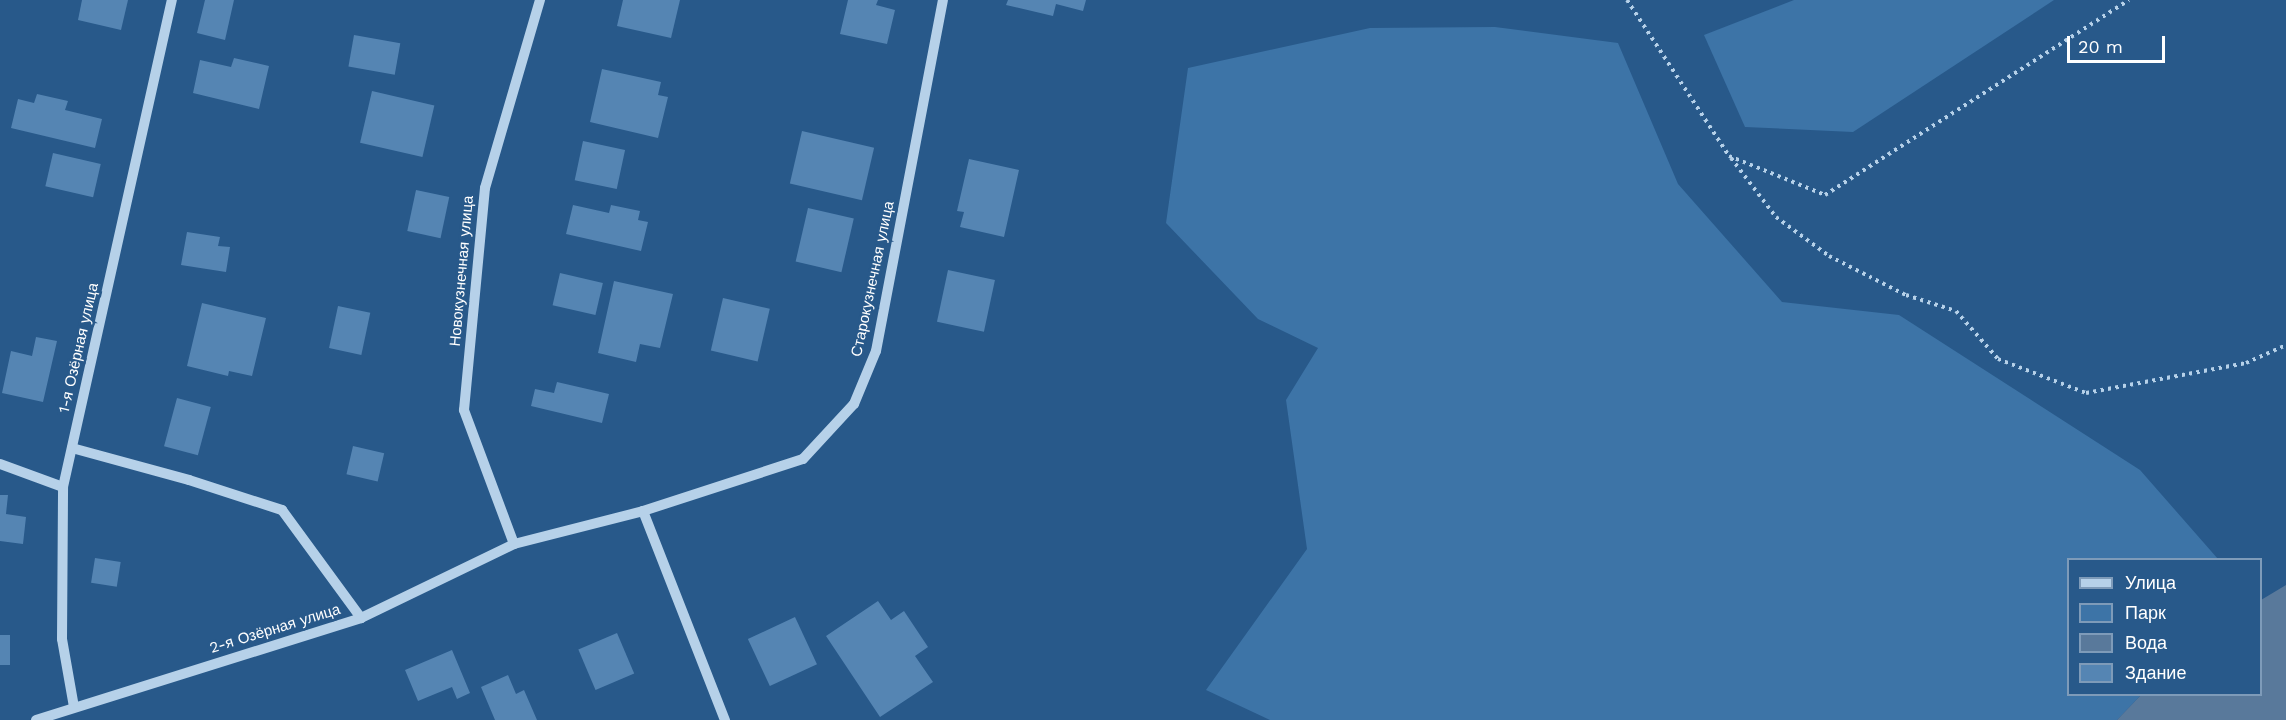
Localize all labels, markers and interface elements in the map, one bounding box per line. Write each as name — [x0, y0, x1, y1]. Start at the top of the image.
scale bar — [2070, 24, 2168, 62]
text: 20 m — [2078, 36, 2123, 57]
street label: Новокузнечная улица — [446, 195, 478, 347]
street label: Старокузнечная улица — [848, 200, 898, 358]
street label: 1-я Озёрная улица — [55, 281, 103, 415]
legend — [2067, 558, 2262, 696]
text: Улица — [2125, 572, 2176, 593]
street label: 2-я Озёрная улица — [208, 601, 342, 657]
text: Парк — [2125, 602, 2166, 623]
text: Вода — [2125, 632, 2167, 653]
text: Здание — [2125, 662, 2186, 683]

